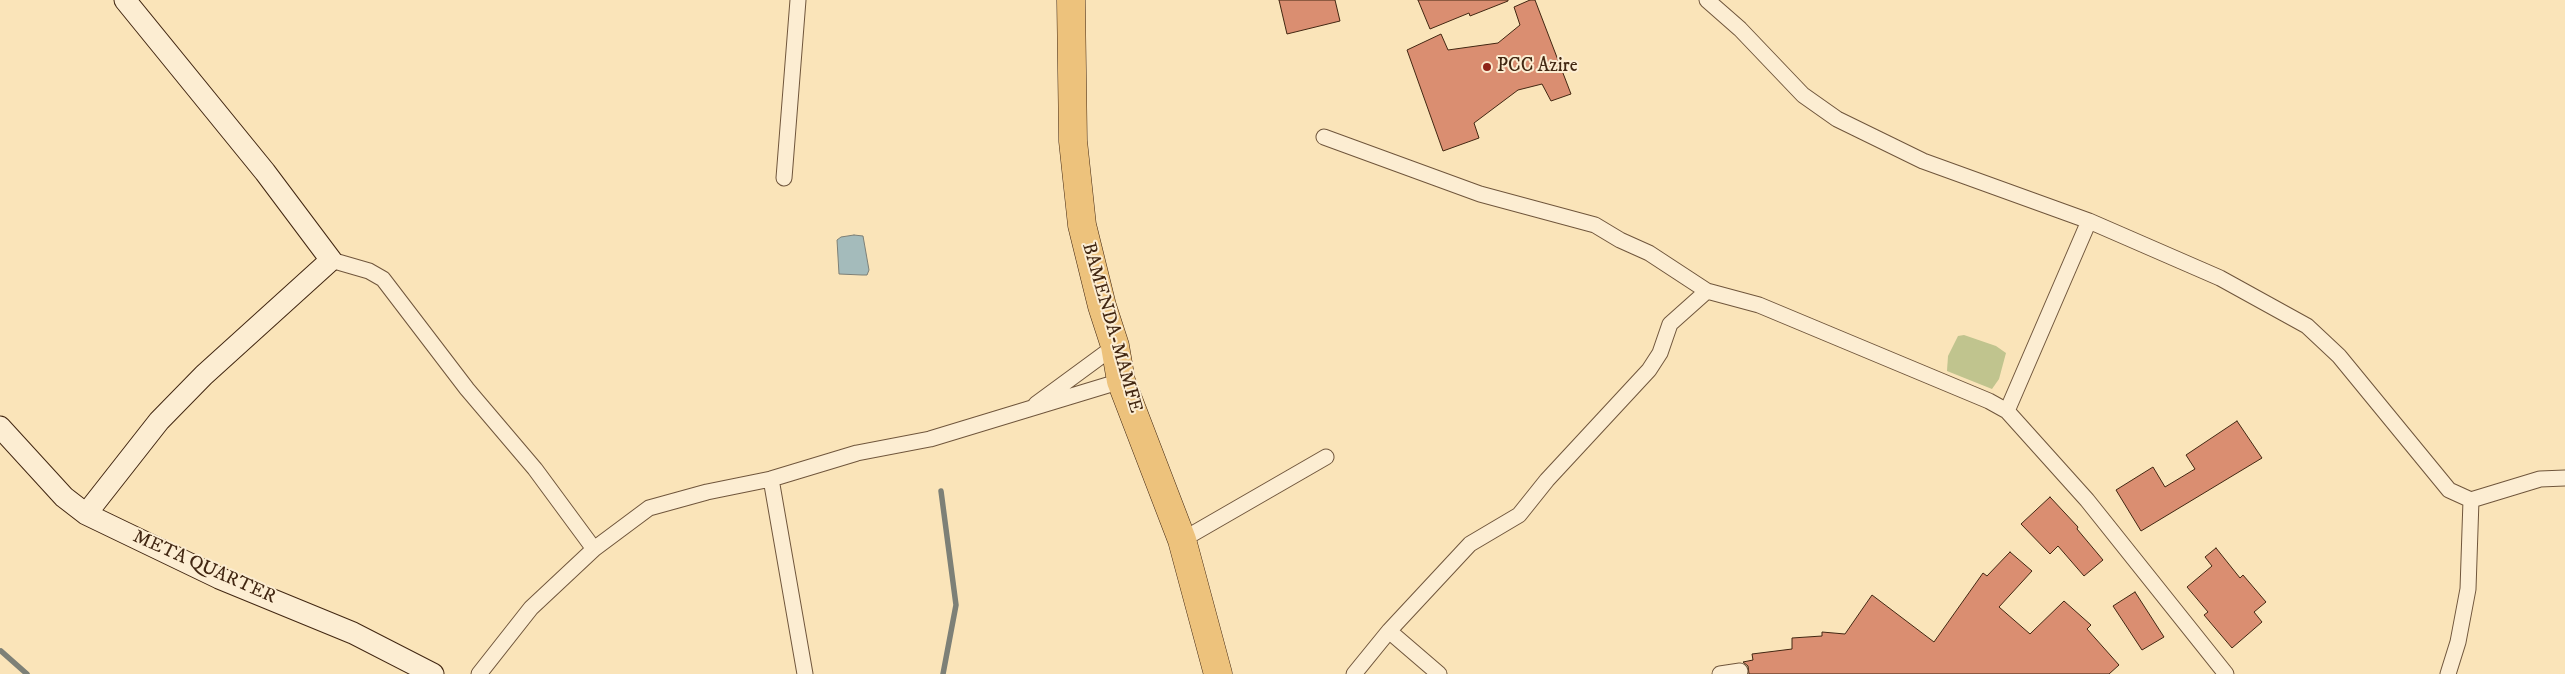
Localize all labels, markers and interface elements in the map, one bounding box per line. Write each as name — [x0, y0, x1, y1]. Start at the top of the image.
place label: PCC Azire — [1497, 56, 1578, 78]
marker: PCC Azire — [1481, 61, 1493, 73]
street label: BAMENDA-MAMFE — [1076, 240, 1146, 416]
street label: META QUARTER — [129, 526, 279, 610]

